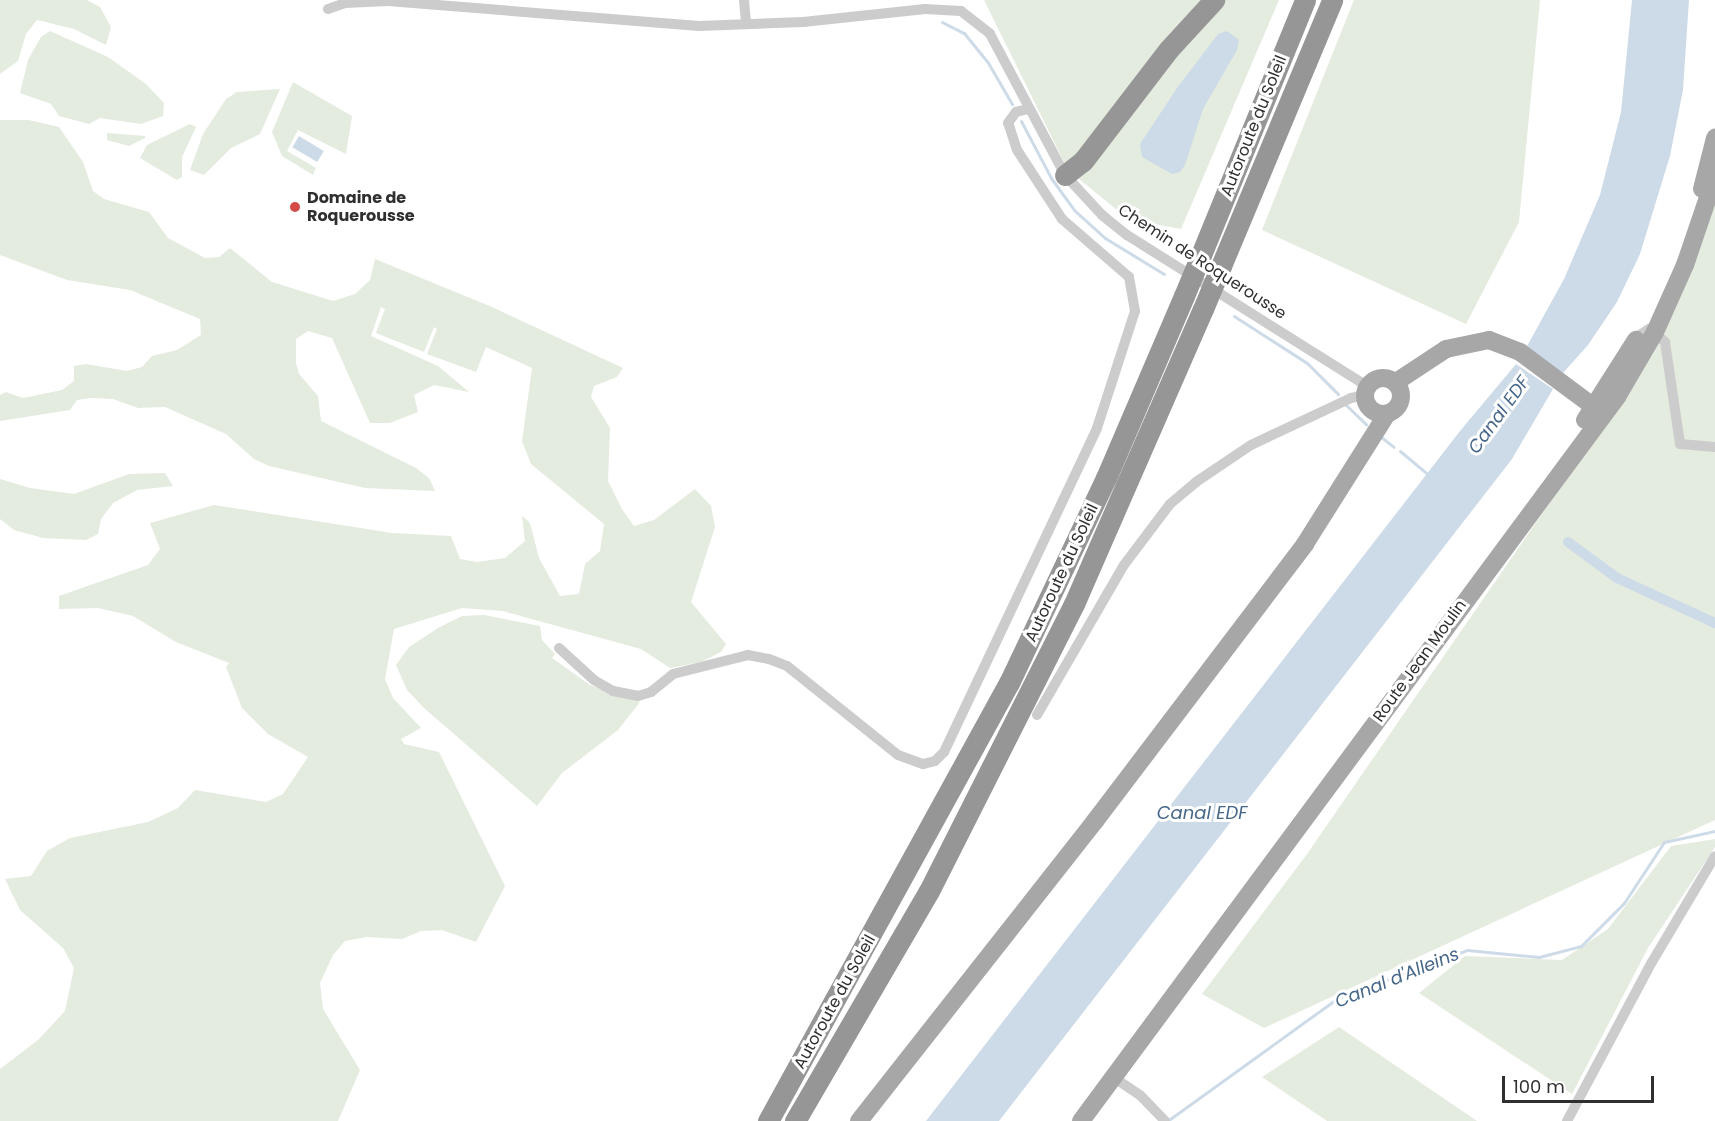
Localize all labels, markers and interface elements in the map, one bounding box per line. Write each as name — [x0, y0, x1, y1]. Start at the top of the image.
street label: Autoroute du Soleil — [1217, 53, 1291, 199]
place label: Domaine de Roquerousse — [307, 188, 415, 226]
marker: Domaine de Roquerousse — [288, 200, 302, 214]
street label: Chemin de Roquerousse — [1114, 200, 1290, 324]
water label: Canal EDF — [1464, 372, 1534, 458]
street label: Autoroute du Soleil — [1022, 501, 1102, 645]
street label: Route Jean Moulin — [1369, 596, 1471, 726]
water label: Canal EDF — [1157, 802, 1247, 824]
street label: Autoroute du Soleil — [790, 932, 880, 1072]
water label: Canal d'Alleins — [1332, 943, 1462, 1013]
scale bar — [1505, 1064, 1656, 1102]
text: 100 m — [1513, 1074, 1565, 1099]

